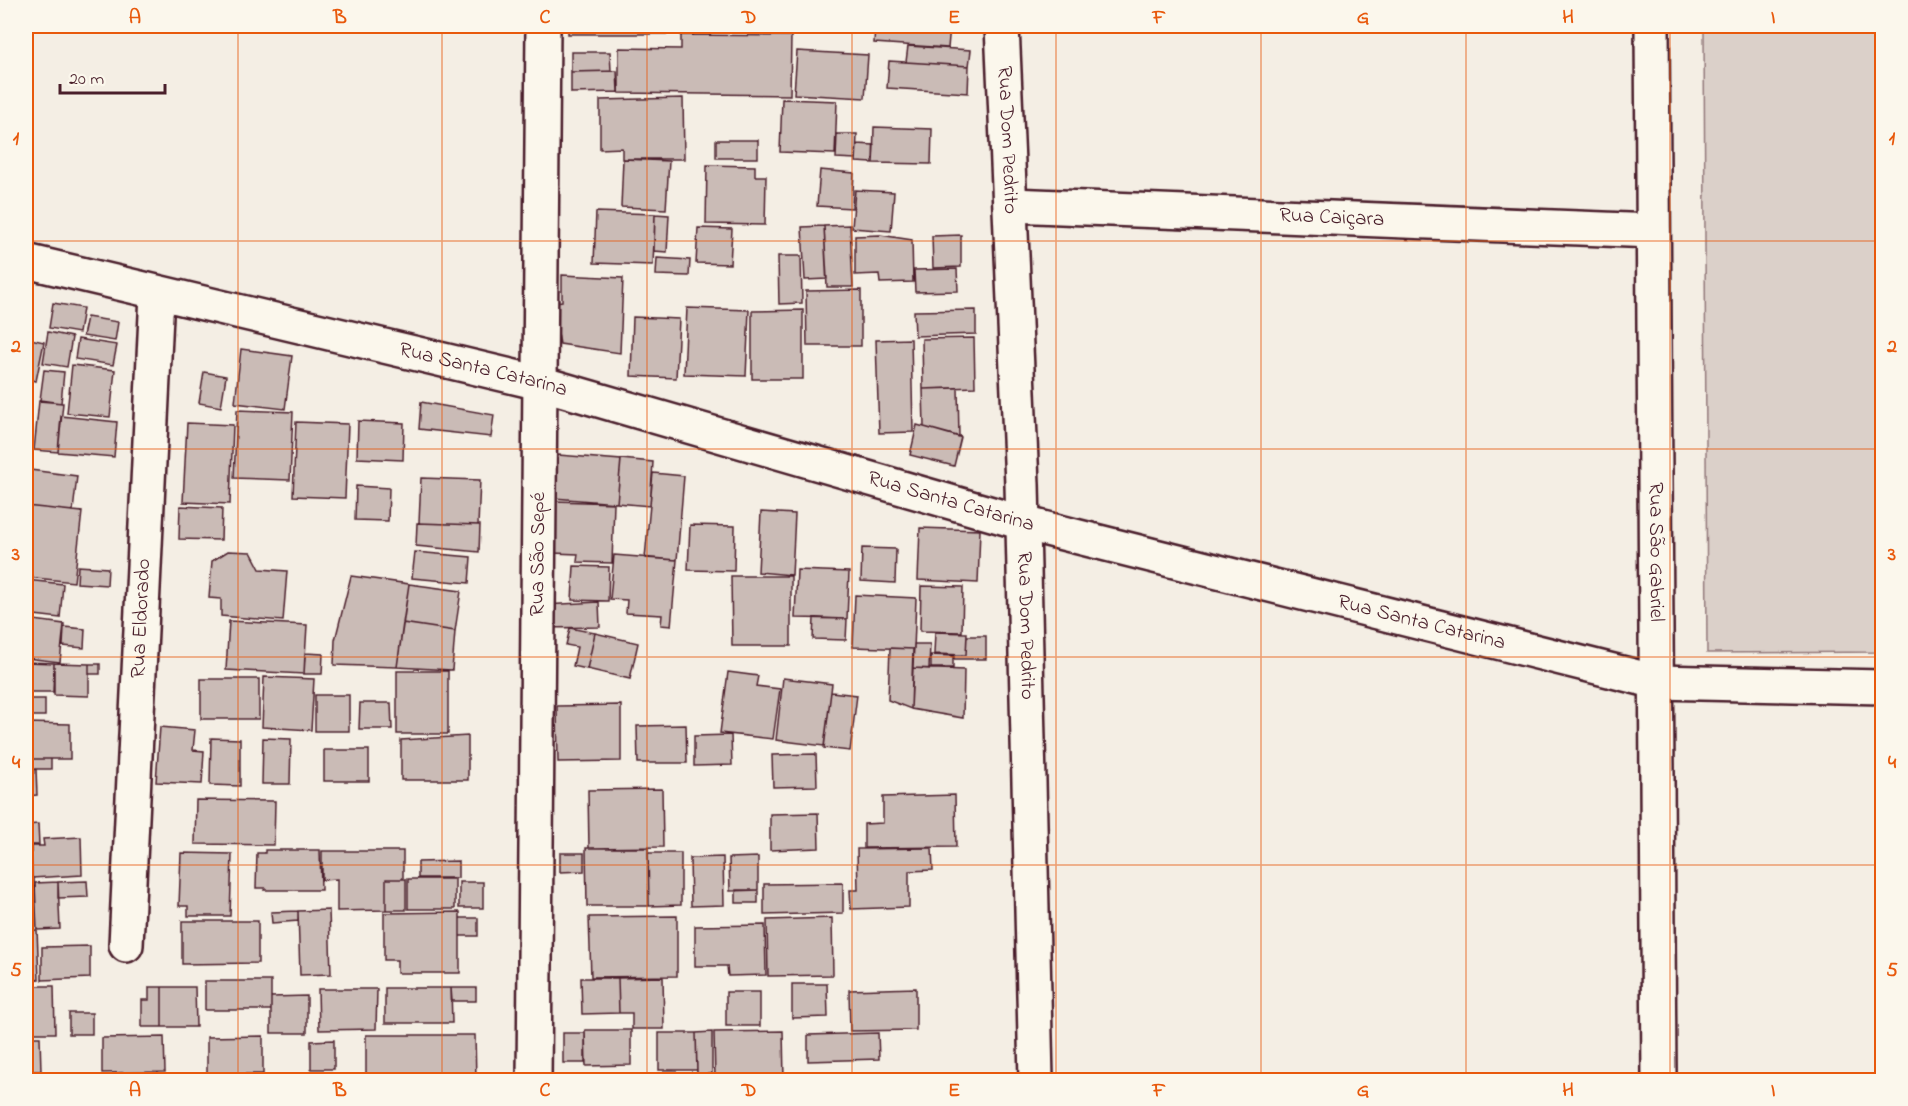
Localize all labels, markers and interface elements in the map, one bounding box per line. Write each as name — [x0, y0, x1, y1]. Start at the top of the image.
text: A — [129, 4, 141, 33]
text: B — [332, 4, 347, 33]
text: C — [540, 4, 551, 33]
text: D — [741, 4, 756, 33]
text: E — [948, 4, 960, 33]
text: F — [1152, 4, 1166, 33]
text: G — [1357, 4, 1370, 33]
text: H — [1562, 4, 1574, 33]
text: I — [1771, 4, 1776, 33]
scale bar — [60, 57, 165, 95]
street label: Rua Dom Pedrito — [989, 65, 1025, 215]
text: 20 m — [69, 67, 104, 93]
text: 1 — [13, 125, 20, 154]
text: 1 — [1889, 125, 1896, 154]
street label: Rua Caiçara — [1278, 201, 1385, 235]
text: 2 — [10, 333, 21, 362]
text: 2 — [1886, 333, 1897, 362]
street label: Rua Santa Catarina — [396, 335, 571, 405]
street label: Rua Santa Catarina — [864, 464, 1037, 540]
street label: Rua São Gabriel — [1640, 482, 1671, 622]
street label: Rua São Sepé — [523, 491, 554, 616]
text: 3 — [11, 541, 20, 570]
text: 3 — [1887, 541, 1896, 570]
street label: Rua Dom Pedrito — [1009, 551, 1042, 700]
street label: Rua Eldorado — [124, 558, 159, 679]
street label: Rua Santa Catarina — [1334, 587, 1509, 658]
text: 4 — [12, 749, 21, 778]
text: 4 — [1888, 749, 1897, 778]
text: 5 — [10, 957, 22, 986]
text: 5 — [1886, 957, 1898, 986]
text: A — [129, 1077, 141, 1106]
text: B — [332, 1077, 347, 1106]
text: C — [540, 1077, 551, 1106]
text: D — [741, 1077, 756, 1106]
text: E — [948, 1077, 960, 1106]
text: F — [1152, 1077, 1166, 1106]
text: G — [1357, 1077, 1370, 1106]
text: H — [1562, 1077, 1574, 1106]
text: I — [1771, 1077, 1776, 1106]

